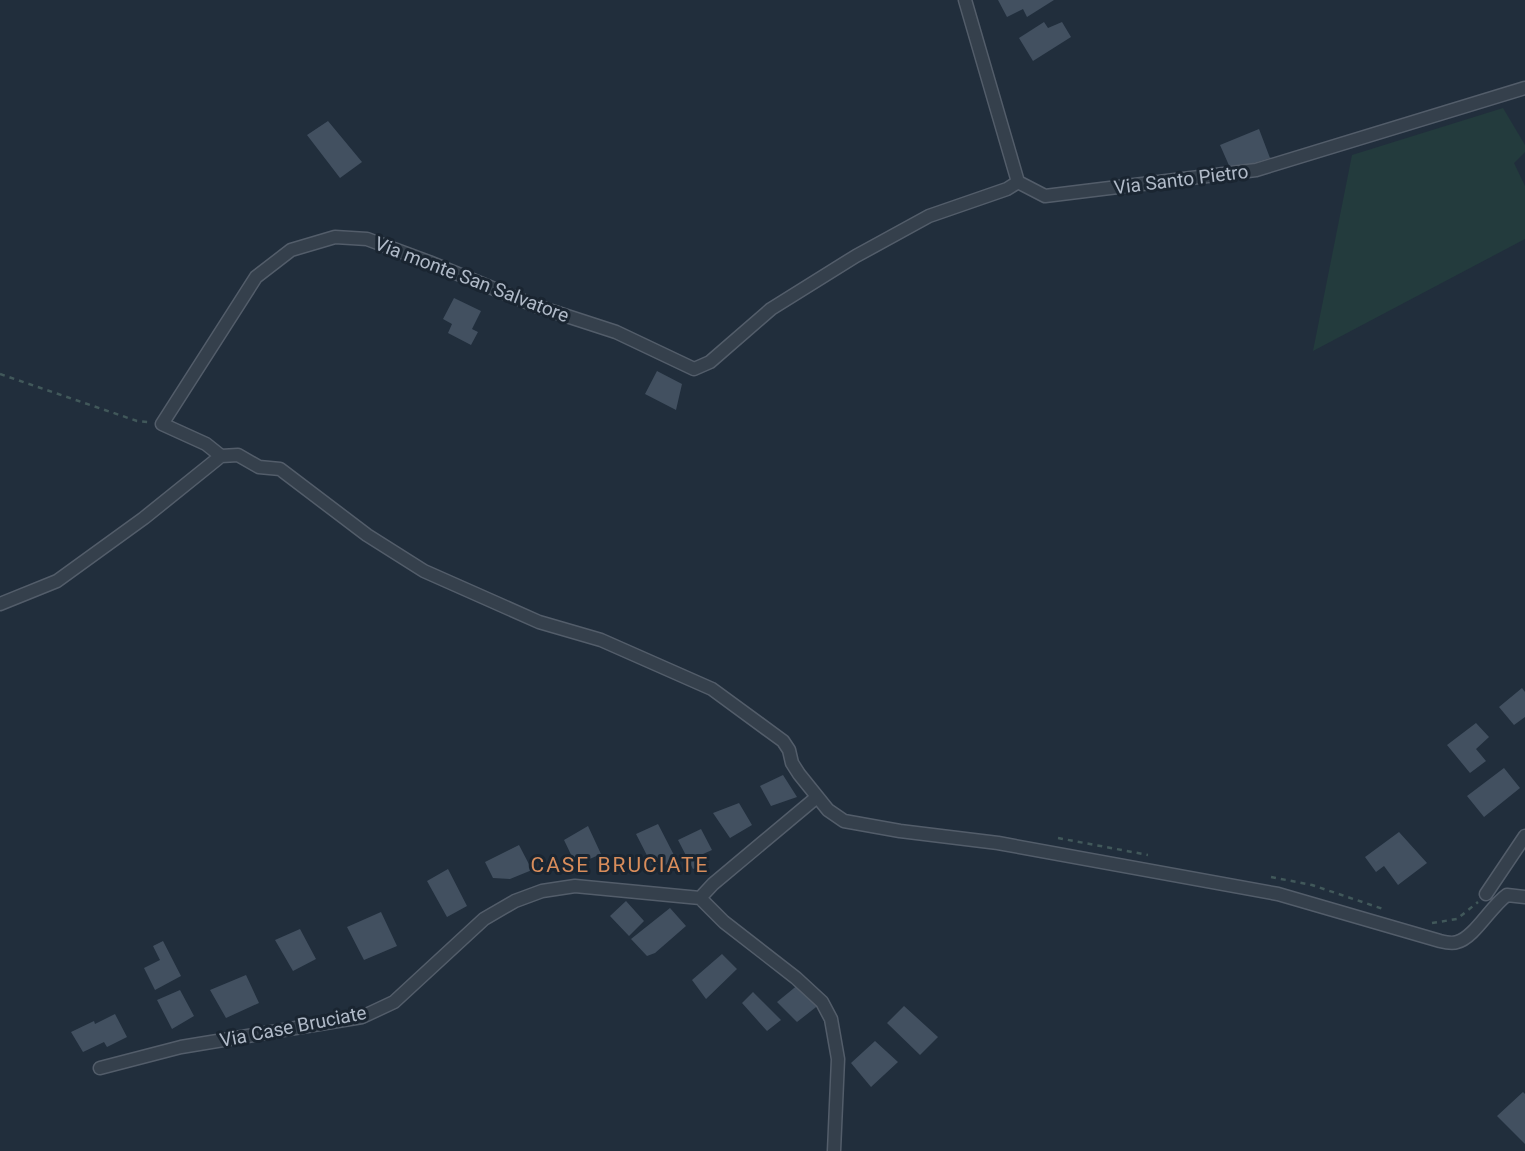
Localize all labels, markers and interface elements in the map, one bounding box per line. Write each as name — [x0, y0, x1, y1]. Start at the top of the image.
street label: Via Santo Pietro — [1112, 160, 1250, 199]
street label: Via monte San Salvatore — [371, 232, 572, 327]
district label: CASE BRUCIATE — [530, 853, 710, 877]
street label: Via Case Bruciate — [218, 1001, 368, 1052]

